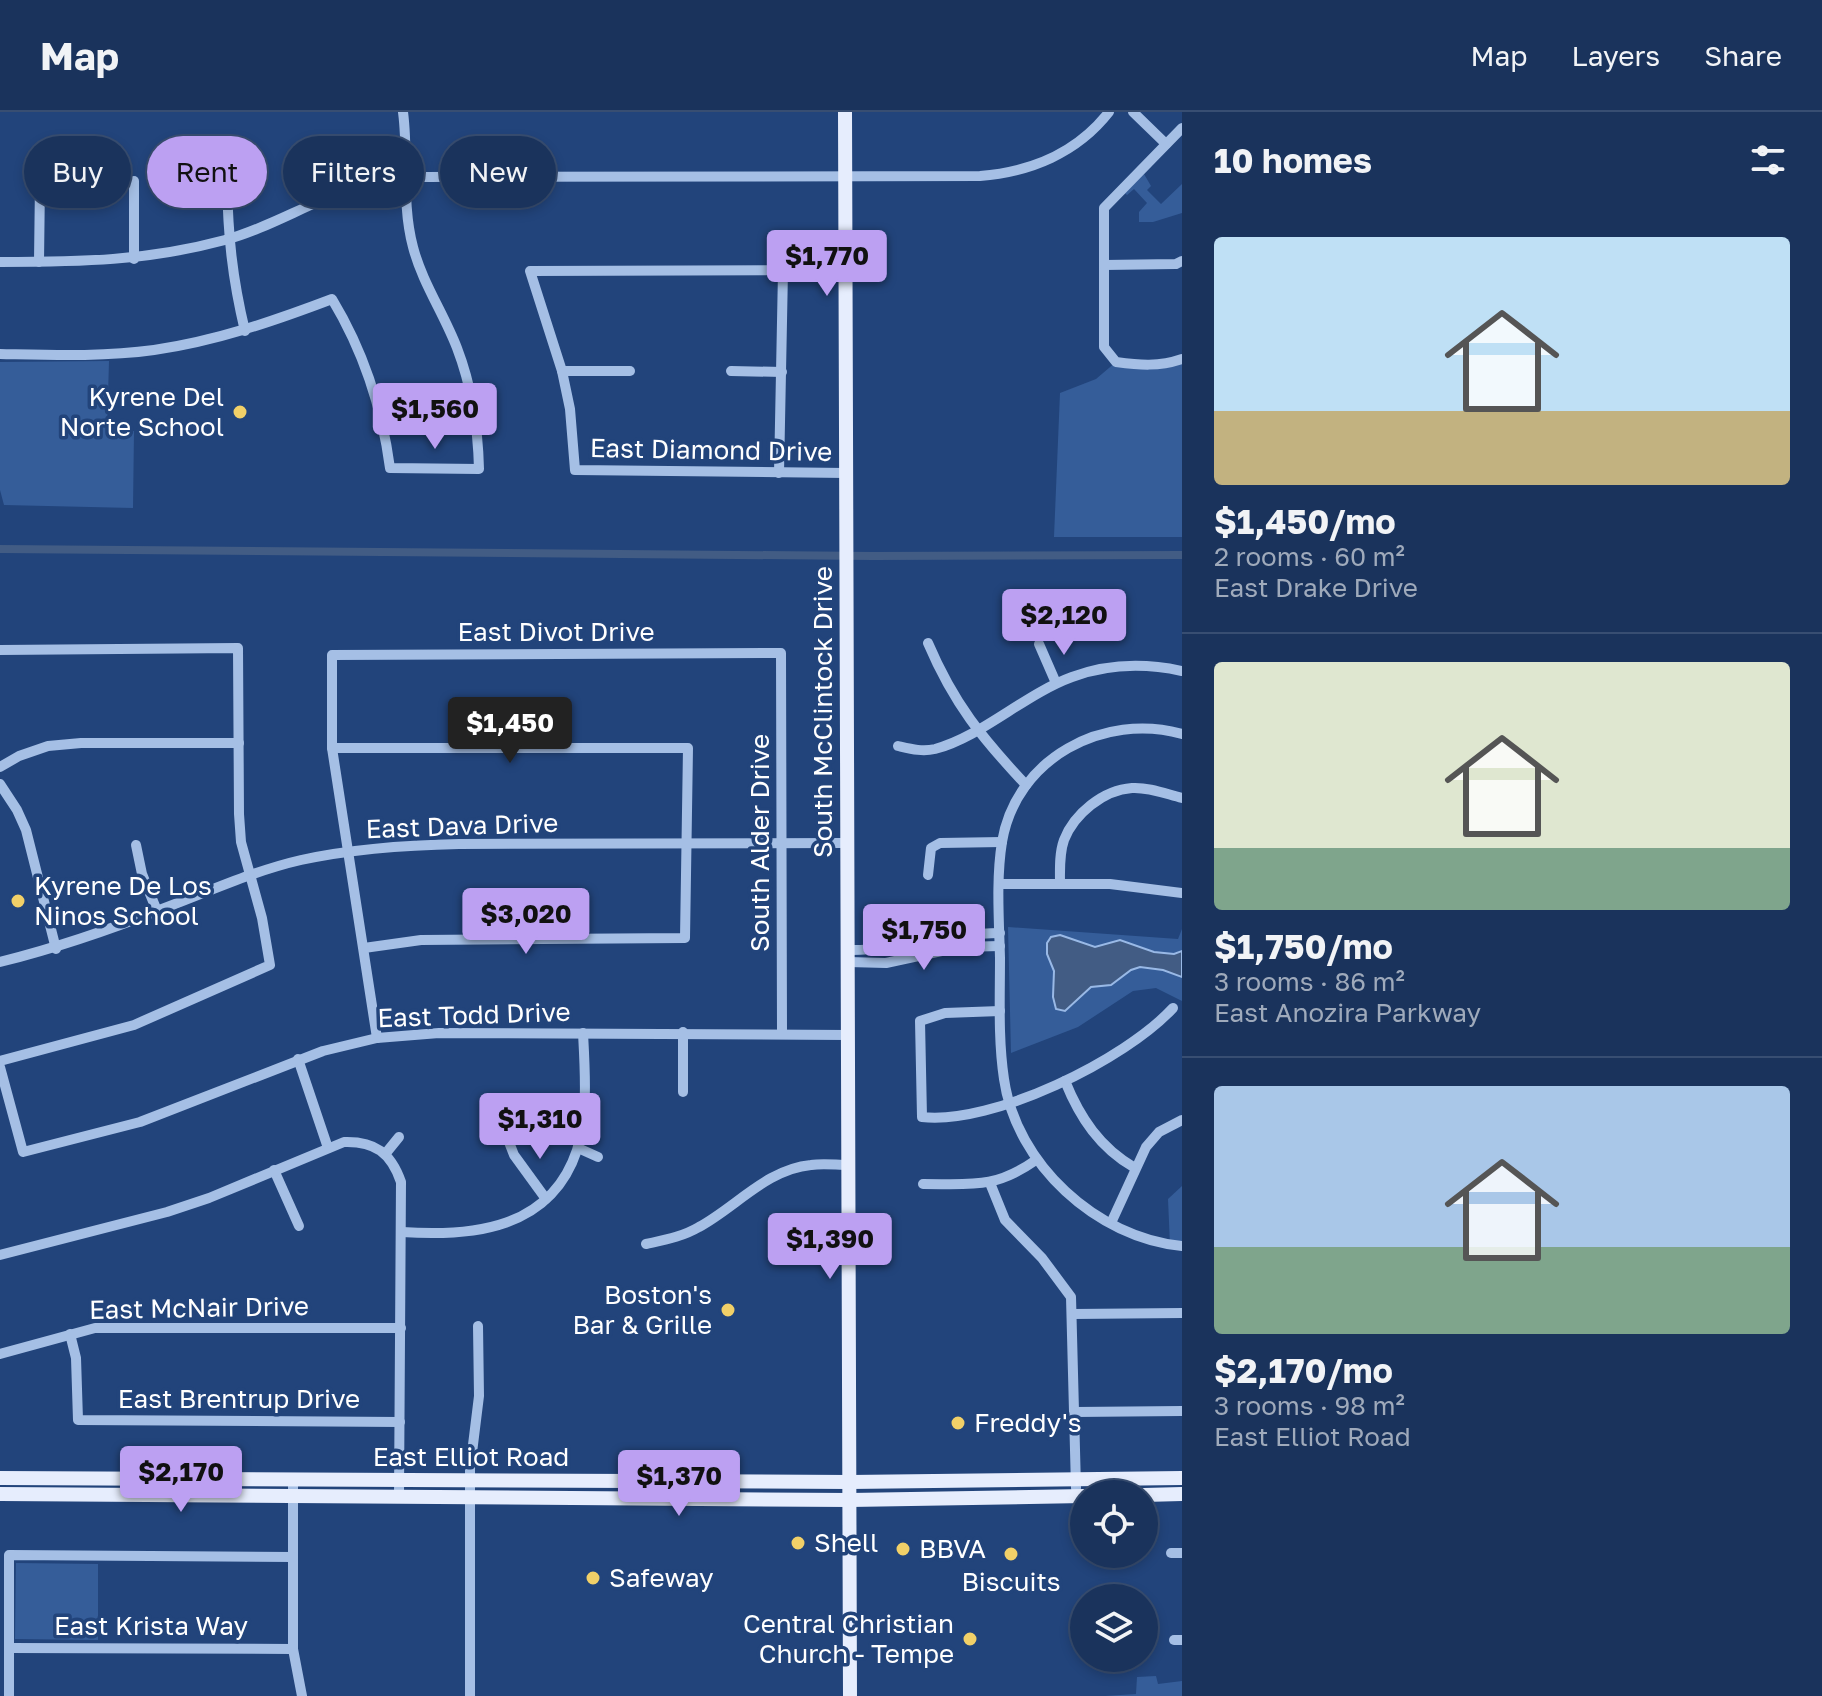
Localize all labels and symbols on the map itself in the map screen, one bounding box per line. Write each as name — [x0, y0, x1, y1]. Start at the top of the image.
pin: $1,770 — [762, 230, 892, 298]
place label: Kyrene Del Norte School — [60, 381, 224, 442]
pin: $1,560 — [370, 383, 500, 451]
marker: Kyrene Del Norte School — [231, 403, 249, 421]
street label: East Diamond Drive — [590, 432, 832, 467]
street label: South McClintock Drive — [807, 566, 838, 858]
pin: $2,120 — [999, 589, 1129, 657]
street label: East Divot Drive — [457, 616, 655, 647]
pin: $1,450 — [445, 697, 575, 765]
street label: South Alder Drive — [744, 734, 775, 952]
street label: East Dava Drive — [365, 807, 559, 844]
place label: Kyrene De Los Ninos School — [34, 870, 212, 931]
pin: $3,020 — [461, 888, 591, 956]
marker: Kyrene De Los Ninos School — [9, 892, 27, 910]
pin: $1,750 — [859, 904, 989, 972]
street label: East Todd Drive — [377, 996, 571, 1033]
pin: $1,310 — [475, 1093, 605, 1161]
pin: $1,390 — [765, 1213, 895, 1281]
place label: Boston's Bar & Grille — [572, 1279, 712, 1340]
street label: East McNair Drive — [89, 1290, 309, 1325]
marker: Boston's Bar & Grille — [719, 1301, 737, 1319]
street label: East Brentrup Drive — [118, 1383, 360, 1414]
place label: Freddy's — [974, 1407, 1082, 1438]
marker: Freddy's — [949, 1414, 967, 1432]
street label: East Elliot Road — [373, 1441, 569, 1472]
pin: $2,170 — [116, 1446, 246, 1514]
pin: $1,370 — [614, 1450, 744, 1518]
place label: Shell — [814, 1527, 878, 1558]
place label: BBVA — [919, 1533, 986, 1564]
marker: Shell — [789, 1534, 807, 1552]
marker: BBVA — [894, 1540, 912, 1558]
marker: Biscuits — [1002, 1545, 1020, 1563]
place label: Safeway — [609, 1562, 714, 1593]
place label: Biscuits — [961, 1566, 1061, 1597]
marker: Safeway — [584, 1569, 602, 1587]
place label: Central Christian Church - Tempe — [743, 1608, 954, 1669]
street label: East Krista Way — [54, 1610, 248, 1641]
marker: Central Christian Church - Tempe — [961, 1630, 979, 1648]

